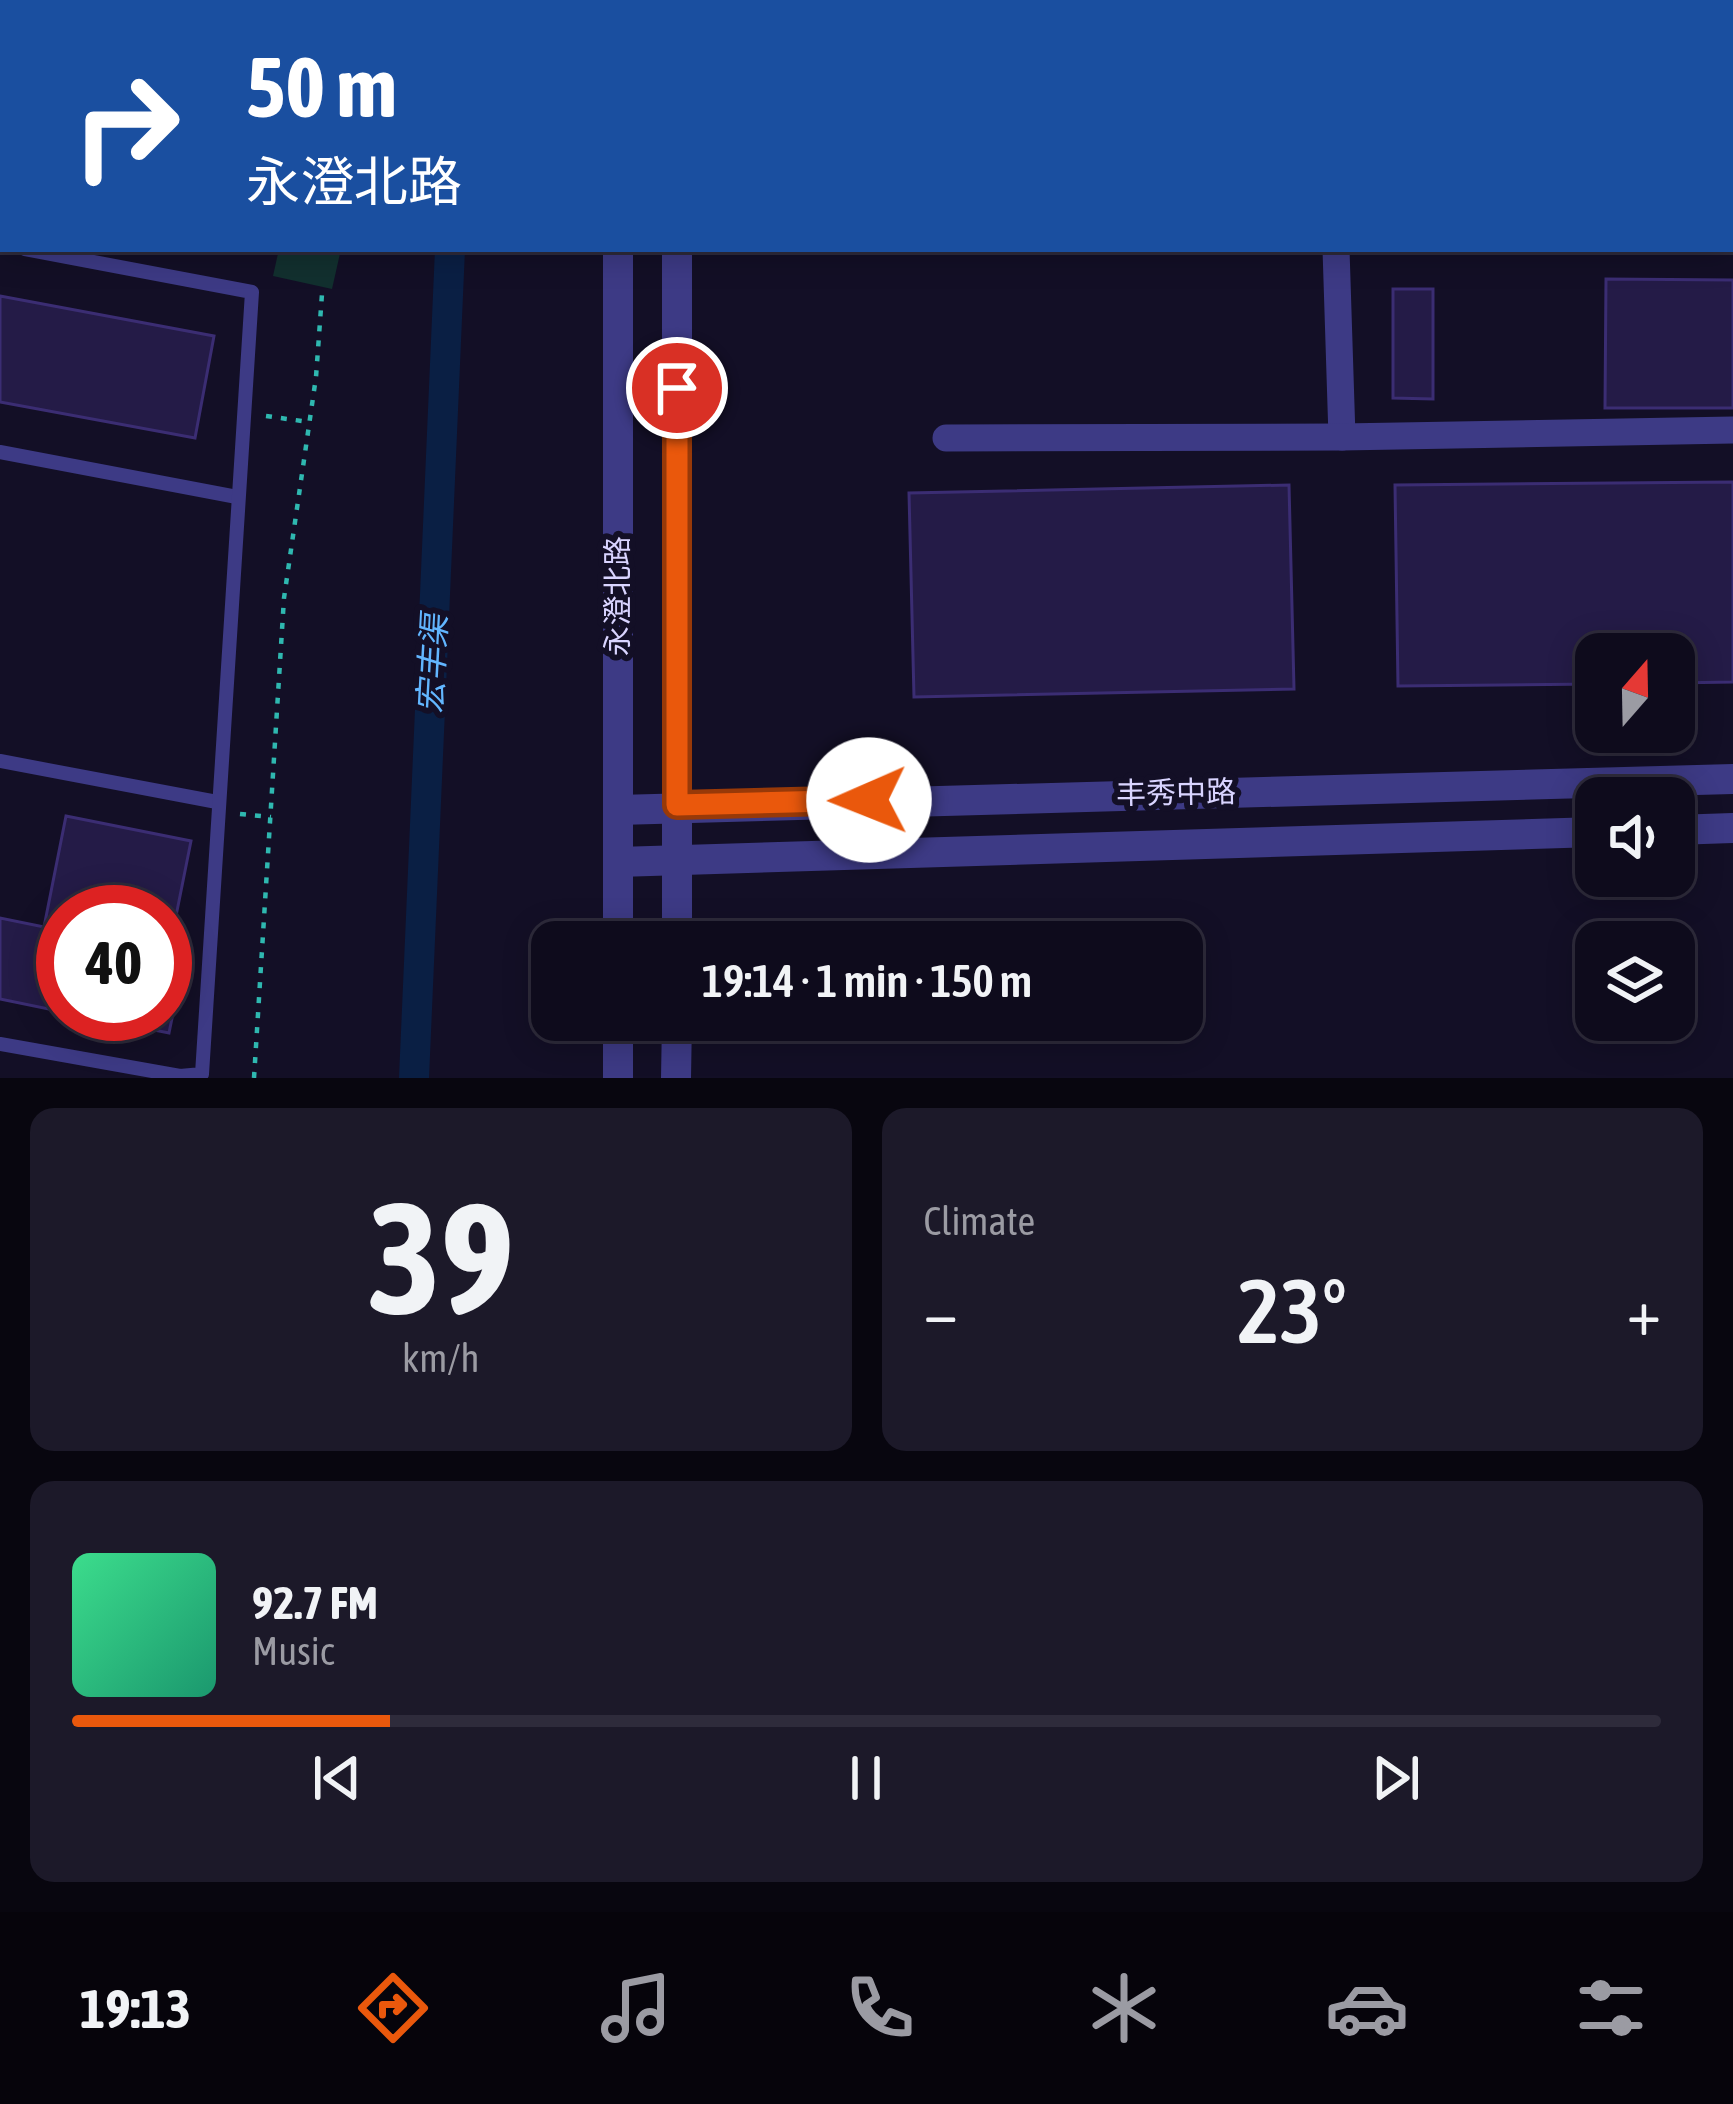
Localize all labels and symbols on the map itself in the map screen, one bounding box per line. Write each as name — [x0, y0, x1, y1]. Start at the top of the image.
pin — [626, 337, 728, 439]
street label: 永澄北路 — [600, 536, 634, 656]
water label: 宏丰渠 — [410, 610, 454, 714]
north arrow — [1575, 633, 1695, 753]
position arrow — [806, 737, 932, 863]
street label: 丰秀中路 — [1116, 774, 1236, 810]
speed limit sign: 40 — [36, 885, 192, 1041]

